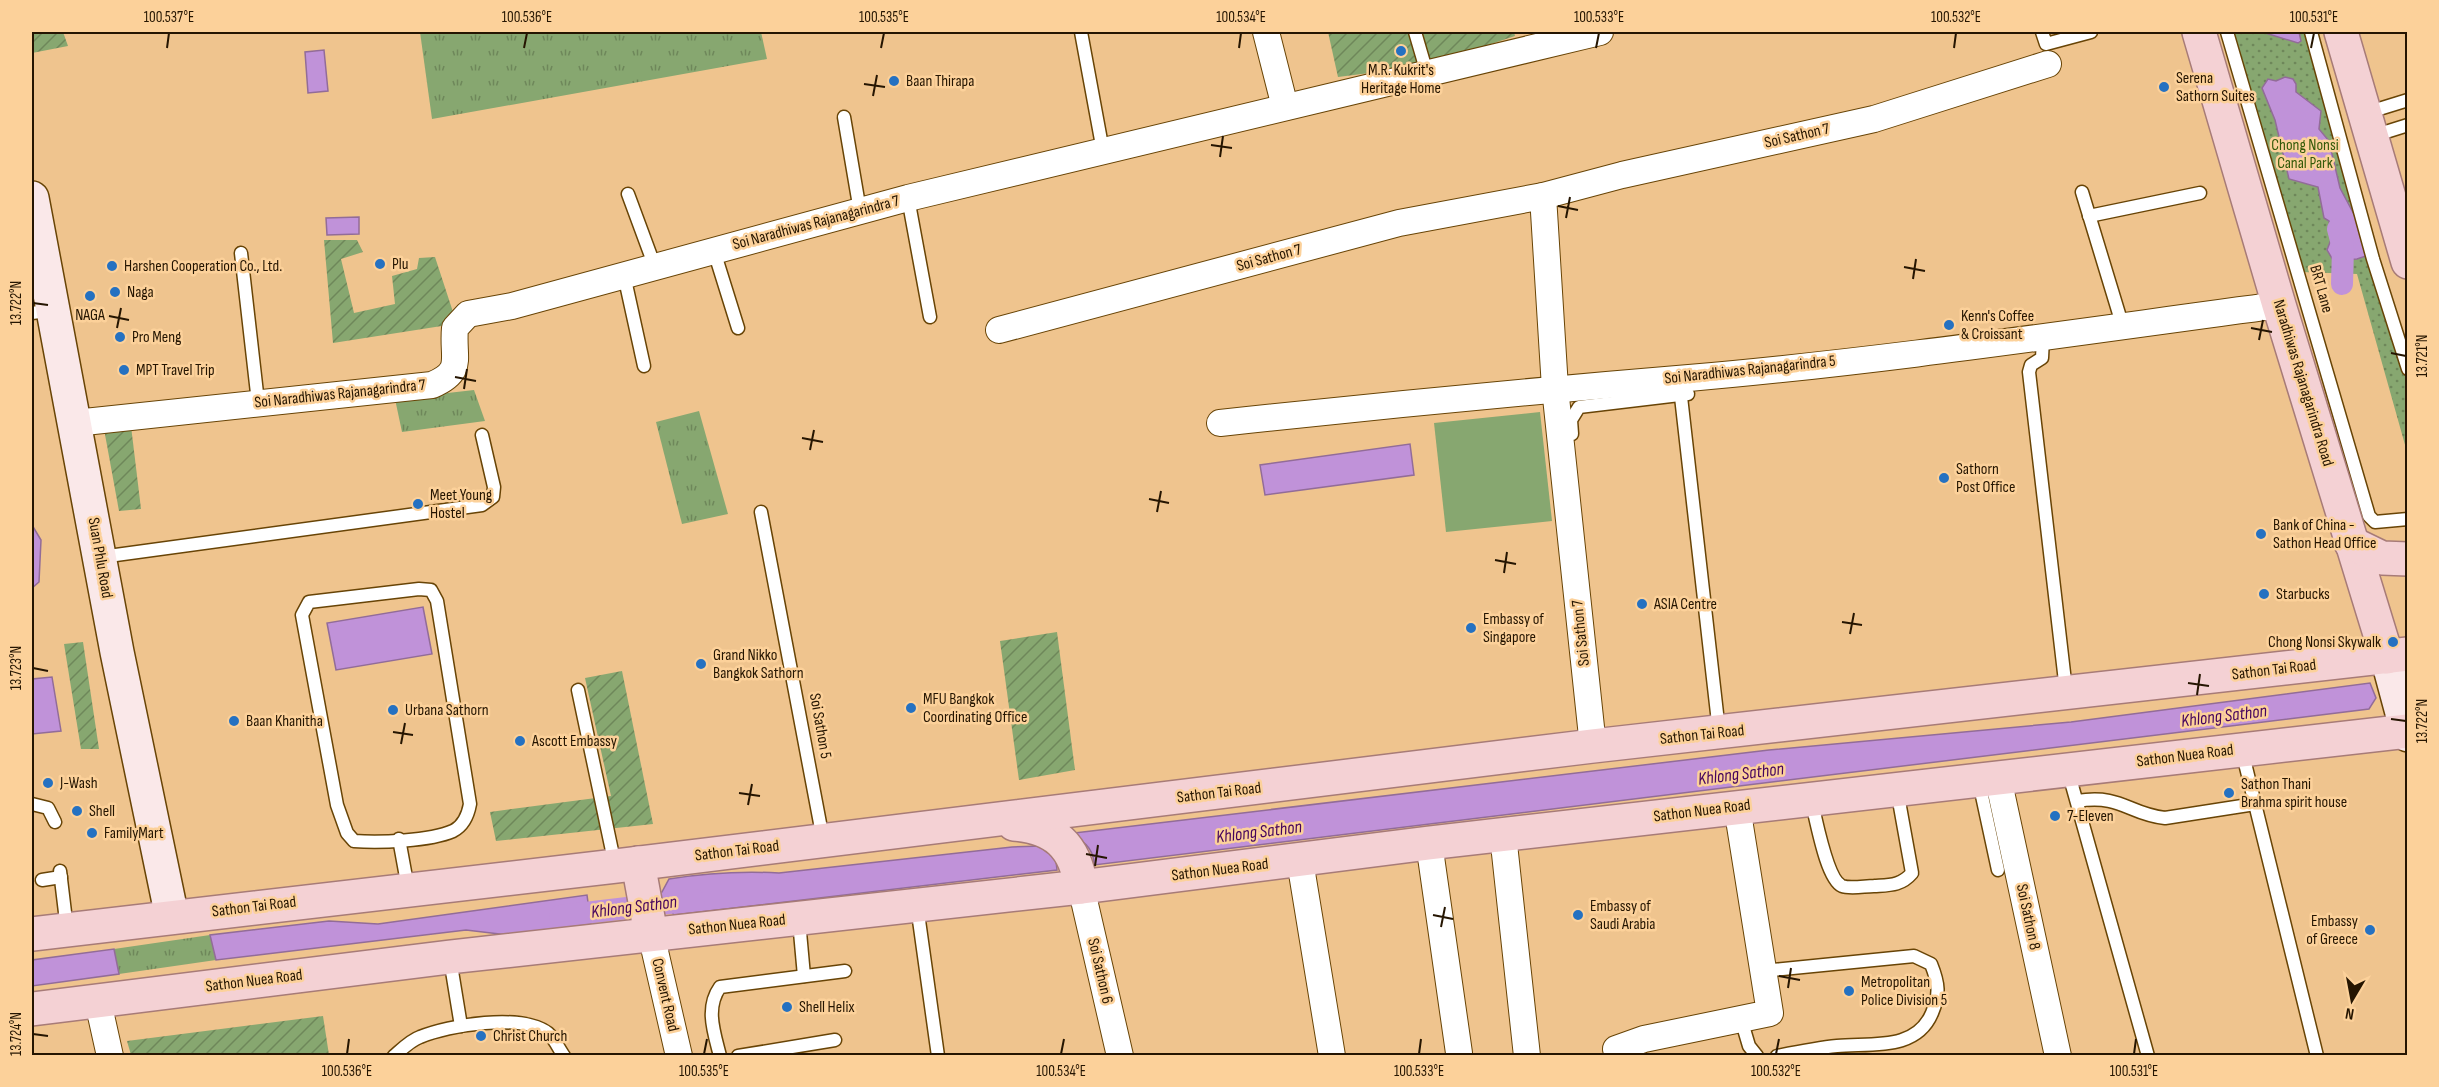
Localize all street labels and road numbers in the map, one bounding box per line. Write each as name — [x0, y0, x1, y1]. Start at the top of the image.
street label: Soi Sathon 7 — [1763, 119, 1832, 153]
street label: Soi Naradhiwas Rajanagarindra 7 — [731, 191, 902, 254]
street label: Soi Sathon 7 — [1235, 240, 1304, 276]
street label: BRT Lane — [2305, 263, 2337, 315]
street label: Naradhiwas Rajanagarindra Road — [2269, 297, 2337, 469]
street label: Soi Naradhiwas Rajanagarindra 5 — [1664, 352, 1836, 388]
street label: Soi Naradhiwas Rajanagarindra 7 — [254, 376, 427, 412]
street label: Suan Phlu Road — [84, 516, 116, 600]
street label: Soi Sathon 7 — [1568, 599, 1594, 667]
street label: Sathon Tai Road — [2231, 655, 2317, 685]
street label: Soi Sathon 5 — [805, 692, 835, 760]
street label: Sathon Tai Road — [1659, 721, 1745, 749]
street label: Sathon Nuea Road — [2135, 741, 2235, 771]
street label: Sathon Tai Road — [1176, 778, 1262, 808]
street label: Sathon Nuea Road — [1652, 796, 1752, 826]
street label: Sathon Tai Road — [694, 836, 780, 866]
street label: Sathon Nuea Road — [1170, 855, 1270, 885]
street label: Soi Sathon 8 — [2012, 882, 2044, 952]
street label: Sathon Tai Road — [211, 892, 297, 922]
street label: Sathon Nuea Road — [688, 910, 786, 940]
street label: Soi Sathon 6 — [1083, 936, 1117, 1006]
street label: Convent Road — [647, 957, 683, 1033]
street label: Sathon Nuea Road — [204, 966, 304, 996]

